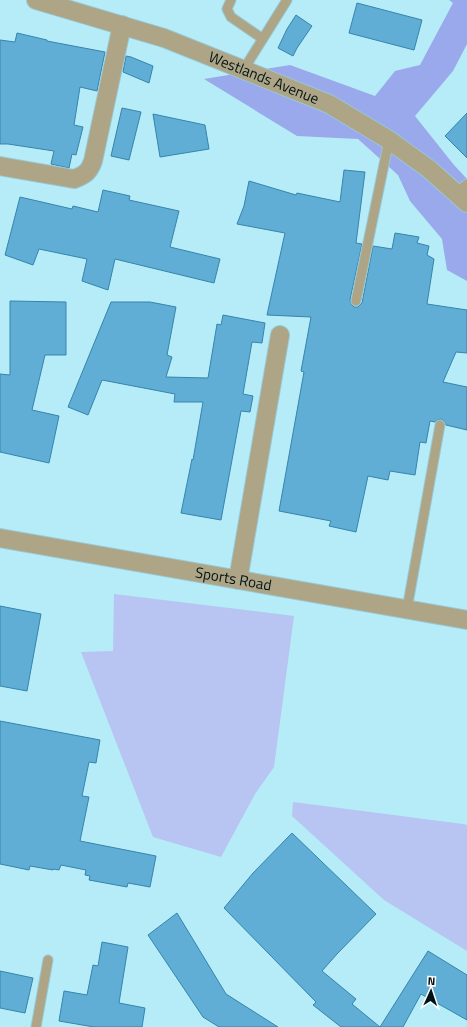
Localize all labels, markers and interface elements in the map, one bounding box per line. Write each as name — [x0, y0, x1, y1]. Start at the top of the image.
street label: Westlands Avenue — [205, 45, 323, 110]
street label: Sports Road — [193, 560, 274, 596]
north arrow — [411, 971, 451, 1011]
text: N — [427, 973, 436, 989]

